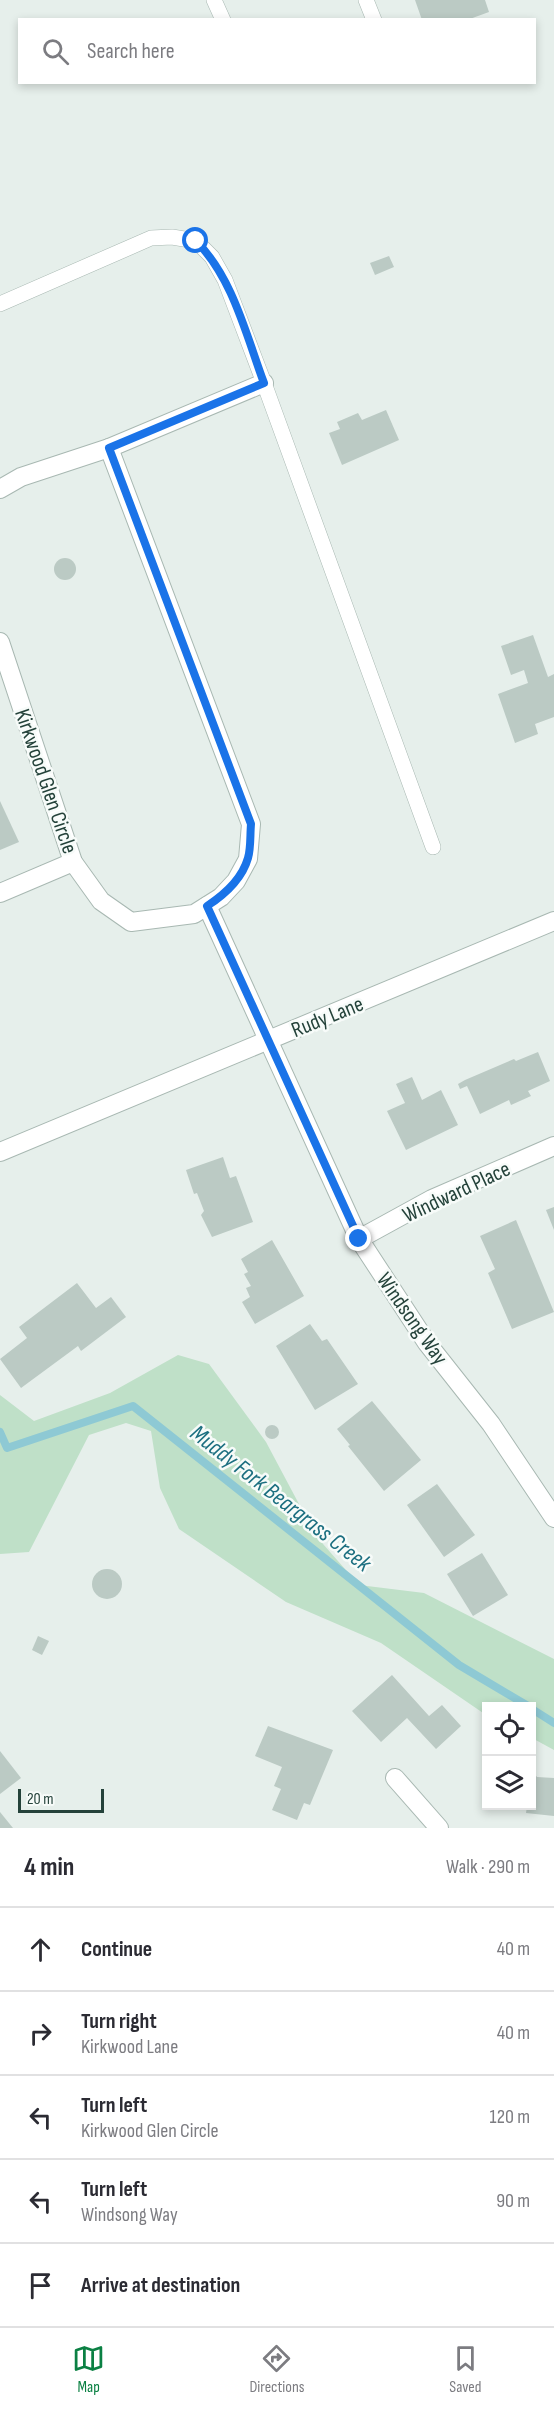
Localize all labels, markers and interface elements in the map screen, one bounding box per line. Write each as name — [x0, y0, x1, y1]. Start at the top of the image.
search box — [18, 18, 536, 84]
icon: search — [39, 35, 72, 68]
text: Search here — [87, 38, 174, 65]
route start — [182, 227, 208, 253]
street label: Kirkwood Glen Circle — [8, 706, 83, 857]
street label: Rudy Lane — [288, 991, 368, 1044]
street label: Windward Place — [399, 1156, 515, 1229]
route end — [345, 1225, 371, 1251]
street label: Windsong Way — [370, 1268, 454, 1371]
water label: Muddy Fork Beargrass Creek — [184, 1419, 378, 1579]
map controls — [482, 1702, 536, 1810]
button: locate — [482, 1702, 536, 1756]
button: layers — [482, 1756, 536, 1810]
scale bar — [18, 1786, 104, 1814]
text: 20 m — [27, 1790, 54, 1809]
text: 4 min — [24, 1852, 74, 1883]
text: Walk · 290 m — [446, 1855, 530, 1879]
icon: ahead — [24, 1933, 57, 1966]
text: Continue — [81, 1936, 152, 1963]
text: 40 m — [497, 1937, 530, 1961]
text: Turn right — [81, 2008, 157, 2035]
icon: right — [24, 2017, 57, 2050]
text: 40 m — [497, 2021, 530, 2045]
text: Kirkwood Lane — [81, 2035, 178, 2059]
text: Turn left — [81, 2092, 147, 2119]
icon: left — [24, 2101, 57, 2134]
text: 120 m — [490, 2105, 530, 2129]
text: Kirkwood Glen Circle — [81, 2119, 219, 2143]
text: Turn left — [81, 2176, 147, 2203]
icon: left — [24, 2185, 57, 2218]
text: 90 m — [496, 2189, 530, 2213]
text: Windsong Way — [81, 2203, 178, 2227]
icon: arrive — [24, 2269, 57, 2302]
text: Arrive at destination — [81, 2272, 240, 2299]
tab: Map — [72, 2342, 105, 2397]
tab: Directions — [249, 2342, 305, 2397]
tab: Saved — [449, 2342, 482, 2397]

